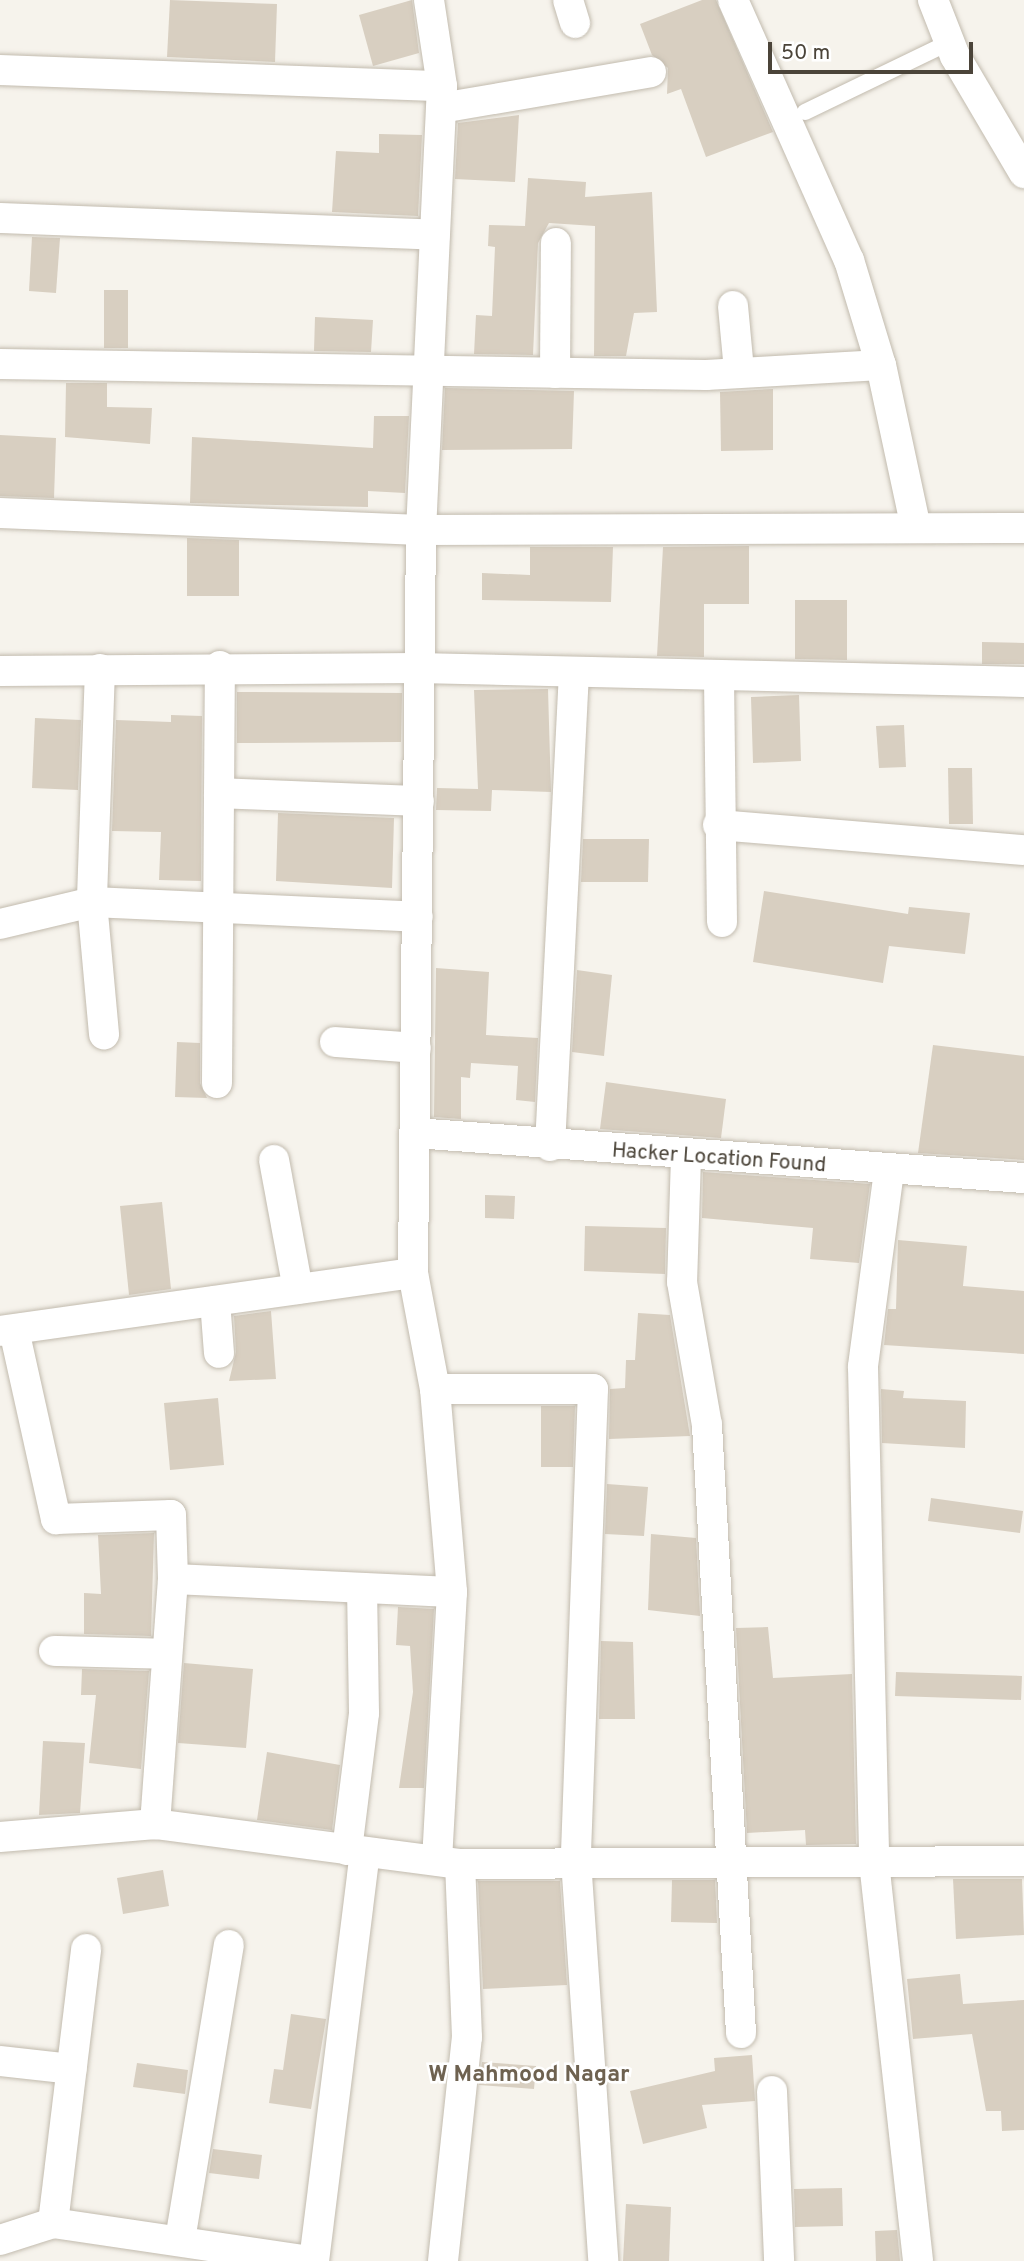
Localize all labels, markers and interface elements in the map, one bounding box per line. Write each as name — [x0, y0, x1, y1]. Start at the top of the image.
scale bar — [772, 28, 977, 72]
text: 50 m — [781, 40, 830, 67]
street label: Hacker Location Found — [611, 1139, 827, 1179]
district label: W Mahmood Nagar — [428, 2062, 630, 2090]

